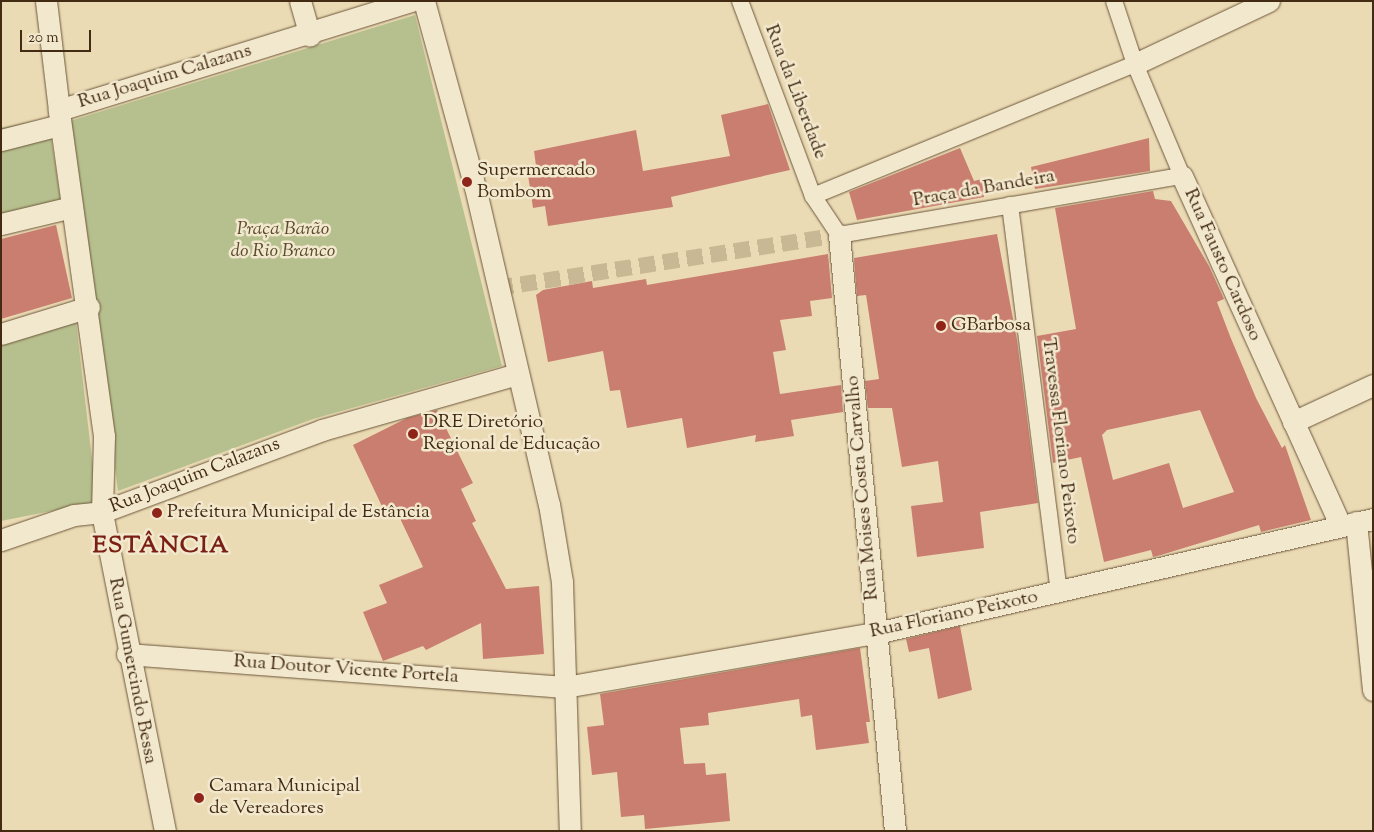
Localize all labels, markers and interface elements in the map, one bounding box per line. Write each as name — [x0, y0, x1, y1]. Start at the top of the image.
scale bar — [22, 20, 94, 52]
street label: Rua da Liberdade — [759, 22, 831, 162]
text: 20 m — [28, 28, 59, 49]
street label: Rua Joaquim Calazans — [75, 40, 255, 114]
place label: Supermercado Bombom — [477, 160, 595, 204]
street label: Praça da Bandeira — [911, 165, 1057, 213]
marker: Supermercado Bombom — [461, 176, 473, 188]
street label: Rua Fausto Cardoso — [1178, 185, 1266, 345]
park label: Praça Barão do Rio Branco — [231, 219, 335, 263]
place label: GBarbosa — [951, 315, 1031, 337]
marker: GBarbosa — [935, 320, 947, 332]
street label: Travessa Floriano Peixoto — [1036, 337, 1084, 545]
street label: Rua Moises Costa Carvalho — [842, 375, 884, 601]
place label: DRE Diretório Regional de Educação — [423, 412, 600, 456]
marker: DRE Diretório Regional de Educação — [407, 428, 419, 440]
street label: Rua Joaquim Calazans — [107, 433, 283, 519]
place label: Prefeitura Municipal de Estância — [167, 502, 430, 524]
marker: Prefeitura Municipal de Estância — [151, 507, 163, 519]
district label: ESTÂNCIA — [92, 533, 230, 561]
street label: Rua Gumercindo Bessa — [103, 576, 161, 766]
street label: Rua Floriano Peixoto — [868, 586, 1040, 644]
street label: Rua Doutor Vicente Portela — [233, 651, 459, 689]
place label: Camara Municipal de Vereadores — [209, 776, 360, 820]
marker: Camara Municipal de Vereadores — [193, 792, 205, 804]

